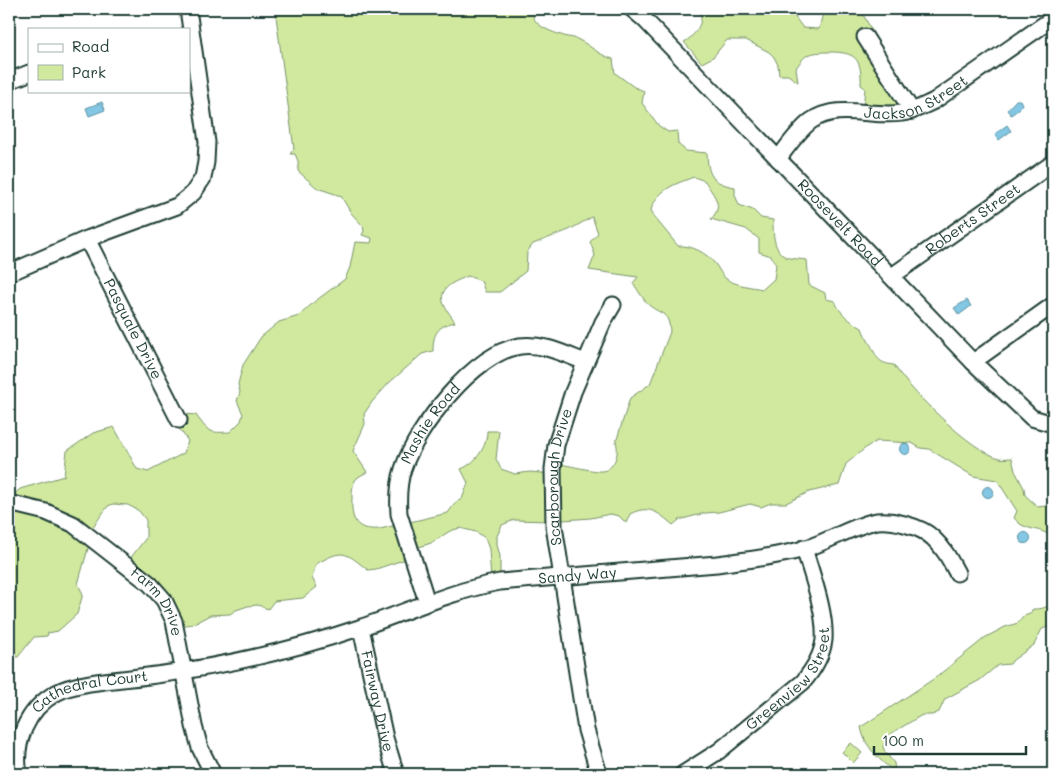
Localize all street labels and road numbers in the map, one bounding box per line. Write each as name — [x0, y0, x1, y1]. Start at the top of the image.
street label: Jackson Street — [863, 70, 971, 123]
street label: Roosevelt Road — [794, 174, 887, 270]
street label: Roberts Street — [921, 178, 1024, 259]
street label: Pasquale Drive — [100, 275, 168, 382]
street label: Mashie Road — [395, 378, 464, 467]
street label: Scarborough Drive — [542, 406, 576, 547]
street label: Sandy Way — [537, 561, 618, 588]
street label: Farm Drive — [127, 562, 188, 638]
street label: Greenview Street — [741, 627, 833, 734]
street label: Fairway Drive — [357, 649, 400, 754]
street label: Cathedral Court — [27, 665, 149, 717]

